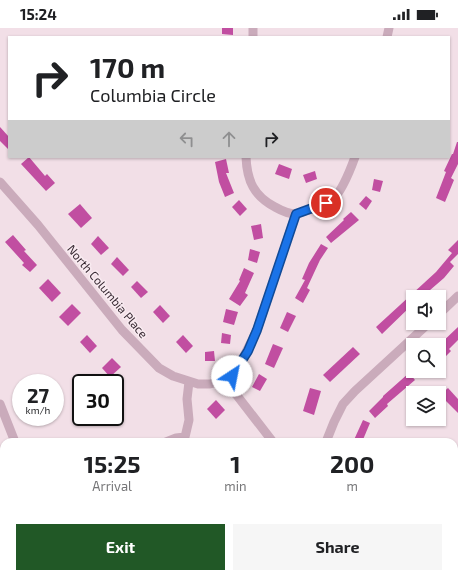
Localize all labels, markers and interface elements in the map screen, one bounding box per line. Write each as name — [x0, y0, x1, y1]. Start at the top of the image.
text: 15:24 — [20, 5, 57, 23]
text: 170 m — [90, 50, 165, 84]
icon: right — [24, 52, 76, 104]
text: Columbia Circle — [90, 84, 216, 106]
icon: left — [176, 128, 198, 150]
icon: ahead — [218, 128, 240, 150]
icon: right — [260, 128, 282, 150]
pin — [309, 186, 343, 220]
icon: arrive — [315, 192, 337, 214]
street label: North Columbia Place — [65, 242, 151, 340]
map controls — [406, 290, 446, 426]
button: sound — [406, 290, 446, 330]
button: search — [406, 338, 446, 378]
position arrow — [211, 355, 253, 397]
speed limit sign: 30 — [72, 374, 124, 426]
text: 27 — [27, 383, 49, 407]
button: layers — [406, 386, 446, 426]
text: km/h — [26, 404, 50, 416]
text: 15:25 — [84, 449, 141, 478]
text: 1 — [230, 449, 241, 478]
text: 200 — [330, 449, 374, 478]
text: Arrival — [92, 478, 132, 494]
text: min — [224, 478, 246, 494]
text: m — [347, 478, 358, 494]
button: Exit — [16, 524, 225, 570]
button: Share — [233, 524, 442, 570]

